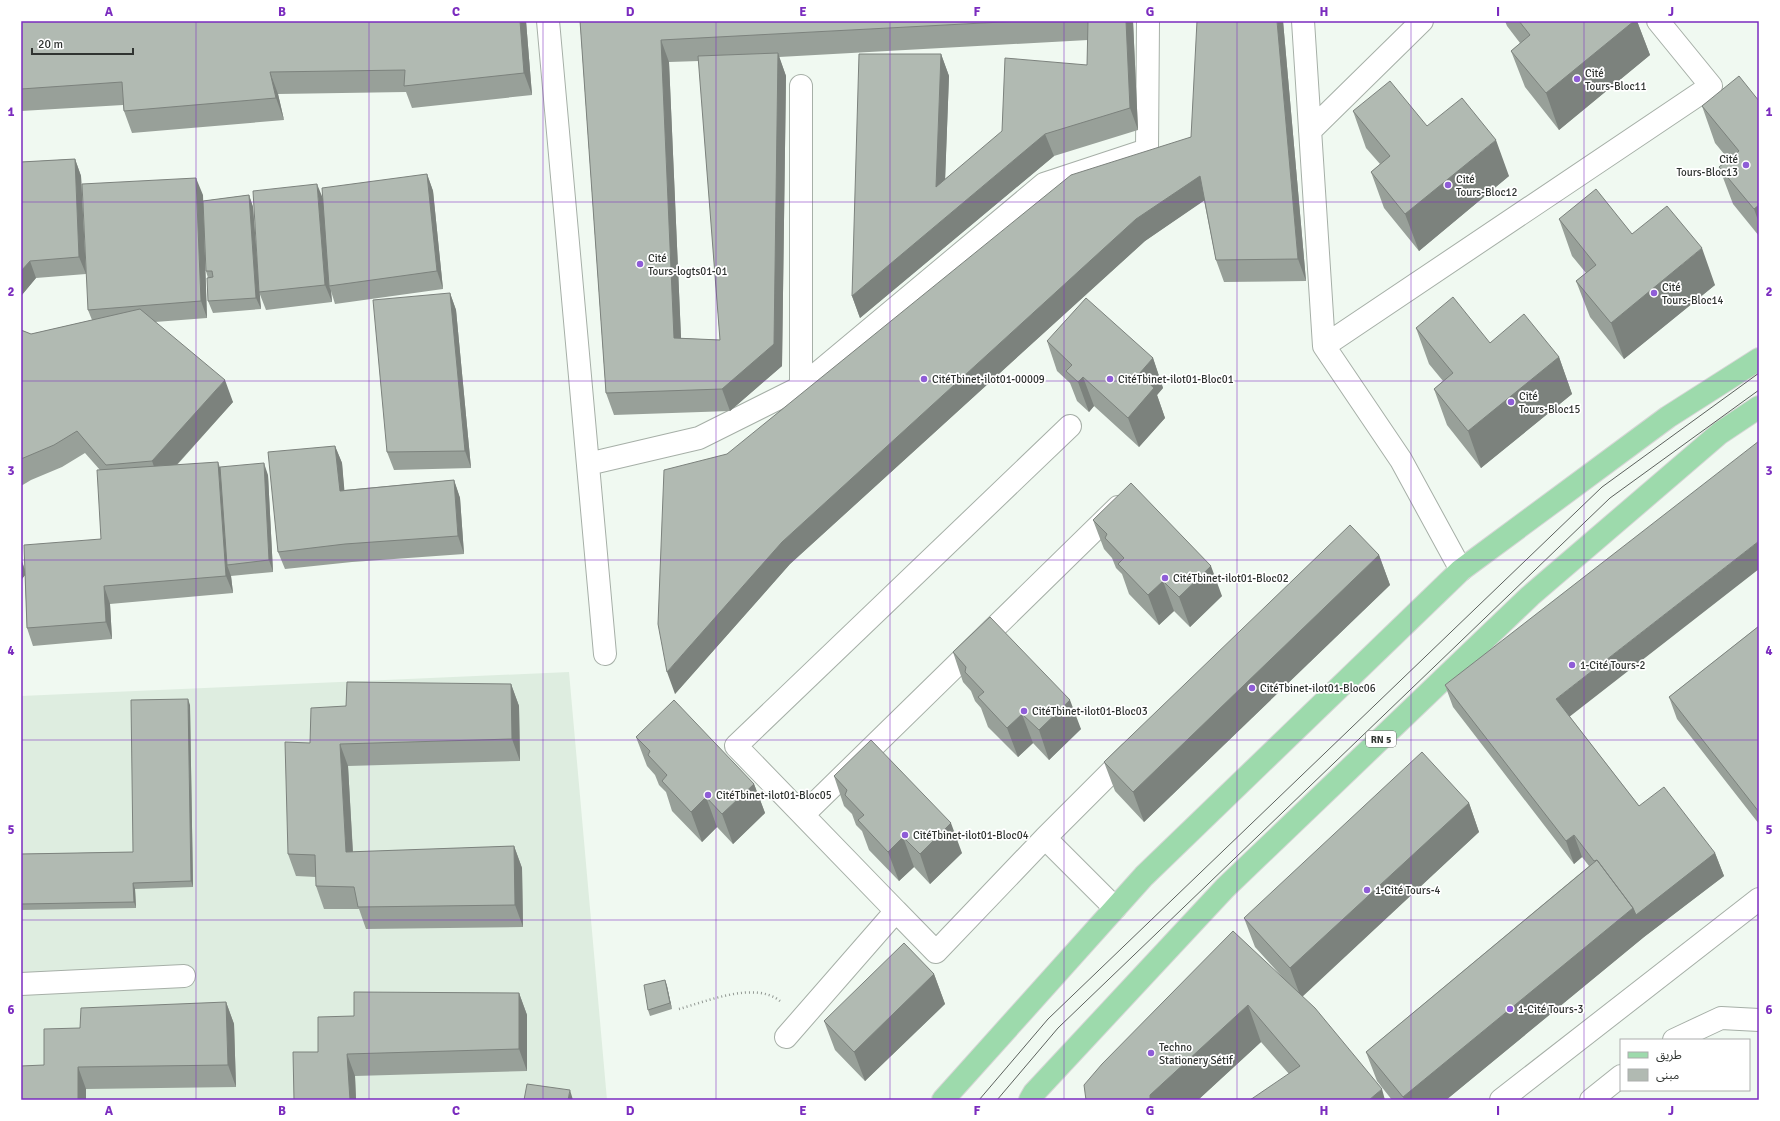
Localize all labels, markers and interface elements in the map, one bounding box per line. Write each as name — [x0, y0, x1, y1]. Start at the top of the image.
text: A — [105, 4, 114, 20]
text: B — [278, 4, 286, 20]
text: C — [452, 4, 460, 20]
text: D — [626, 4, 635, 20]
text: E — [799, 4, 807, 20]
text: F — [974, 4, 981, 20]
text: G — [1146, 4, 1154, 20]
text: H — [1320, 4, 1328, 20]
text: I — [1496, 4, 1500, 20]
text: J — [1668, 4, 1674, 20]
scale bar — [32, 30, 133, 56]
text: 20 m — [38, 37, 63, 52]
place label: Cité Tours-Bloc11 — [1585, 67, 1647, 93]
marker: Cité Tours-Bloc11 — [1572, 74, 1582, 84]
text: 1 — [7, 104, 15, 120]
text: 1 — [1765, 104, 1773, 120]
place label: Cité Tours-Bloc13 — [1676, 153, 1738, 179]
marker: Cité Tours-Bloc13 — [1741, 160, 1751, 170]
place label: Cité Tours-Bloc12 — [1456, 173, 1518, 199]
marker: Cité Tours-Bloc12 — [1443, 180, 1453, 190]
place label: Cité Tours-logts01-01 — [648, 252, 727, 278]
marker: Cité Tours-logts01-01 — [635, 259, 645, 269]
place label: Cité Tours-Bloc14 — [1662, 281, 1724, 307]
text: 2 — [7, 284, 15, 300]
text: 2 — [1765, 284, 1773, 300]
marker: Cité Tours-Bloc14 — [1649, 288, 1659, 298]
place label: CitéTbinet-ilot01-00009 — [932, 373, 1045, 386]
place label: CitéTbinet-ilot01-Bloc01 — [1118, 373, 1234, 386]
marker: CitéTbinet-ilot01-00009 — [919, 374, 929, 384]
marker: CitéTbinet-ilot01-Bloc01 — [1105, 374, 1115, 384]
place label: Cité Tours-Bloc15 — [1519, 390, 1581, 416]
marker: Cité Tours-Bloc15 — [1506, 397, 1516, 407]
text: 3 — [7, 463, 15, 479]
text: 3 — [1765, 463, 1773, 479]
place label: CitéTbinet-ilot01-Bloc02 — [1173, 572, 1289, 585]
marker: CitéTbinet-ilot01-Bloc02 — [1160, 573, 1170, 583]
text: 4 — [7, 643, 15, 659]
text: 4 — [1765, 643, 1773, 659]
place label: 1-Cité Tours-2 — [1580, 659, 1646, 672]
marker: 1-Cité Tours-2 — [1567, 660, 1577, 670]
place label: CitéTbinet-ilot01-Bloc06 — [1260, 682, 1376, 695]
marker: CitéTbinet-ilot01-Bloc06 — [1247, 683, 1257, 693]
place label: CitéTbinet-ilot01-Bloc03 — [1032, 705, 1148, 718]
marker: CitéTbinet-ilot01-Bloc03 — [1019, 706, 1029, 716]
road number: RN 5 — [1366, 731, 1396, 747]
place label: CitéTbinet-ilot01-Bloc05 — [716, 789, 832, 802]
marker: CitéTbinet-ilot01-Bloc05 — [703, 790, 713, 800]
text: 5 — [7, 822, 15, 838]
text: 5 — [1765, 822, 1773, 838]
place label: CitéTbinet-ilot01-Bloc04 — [913, 829, 1029, 842]
marker: CitéTbinet-ilot01-Bloc04 — [900, 830, 910, 840]
place label: 1-Cité Tours-4 — [1375, 884, 1441, 897]
marker: 1-Cité Tours-4 — [1362, 885, 1372, 895]
text: 6 — [7, 1002, 15, 1018]
text: 6 — [1765, 1002, 1773, 1018]
place label: 1-Cité Tours-3 — [1518, 1003, 1584, 1016]
marker: 1-Cité Tours-3 — [1505, 1004, 1515, 1014]
legend — [1620, 1039, 1750, 1091]
place label: Techno Stationery Sétif — [1159, 1041, 1234, 1067]
marker: Techno Stationery Sétif — [1146, 1048, 1156, 1058]
text: طريق — [1656, 1048, 1682, 1063]
text: مبنى — [1656, 1068, 1679, 1083]
text: A — [105, 1103, 114, 1119]
text: B — [278, 1103, 286, 1119]
text: C — [452, 1103, 460, 1119]
text: D — [626, 1103, 635, 1119]
text: E — [799, 1103, 807, 1119]
text: F — [974, 1103, 981, 1119]
text: G — [1146, 1103, 1154, 1119]
text: H — [1320, 1103, 1328, 1119]
text: I — [1496, 1103, 1500, 1119]
text: J — [1668, 1103, 1674, 1119]

